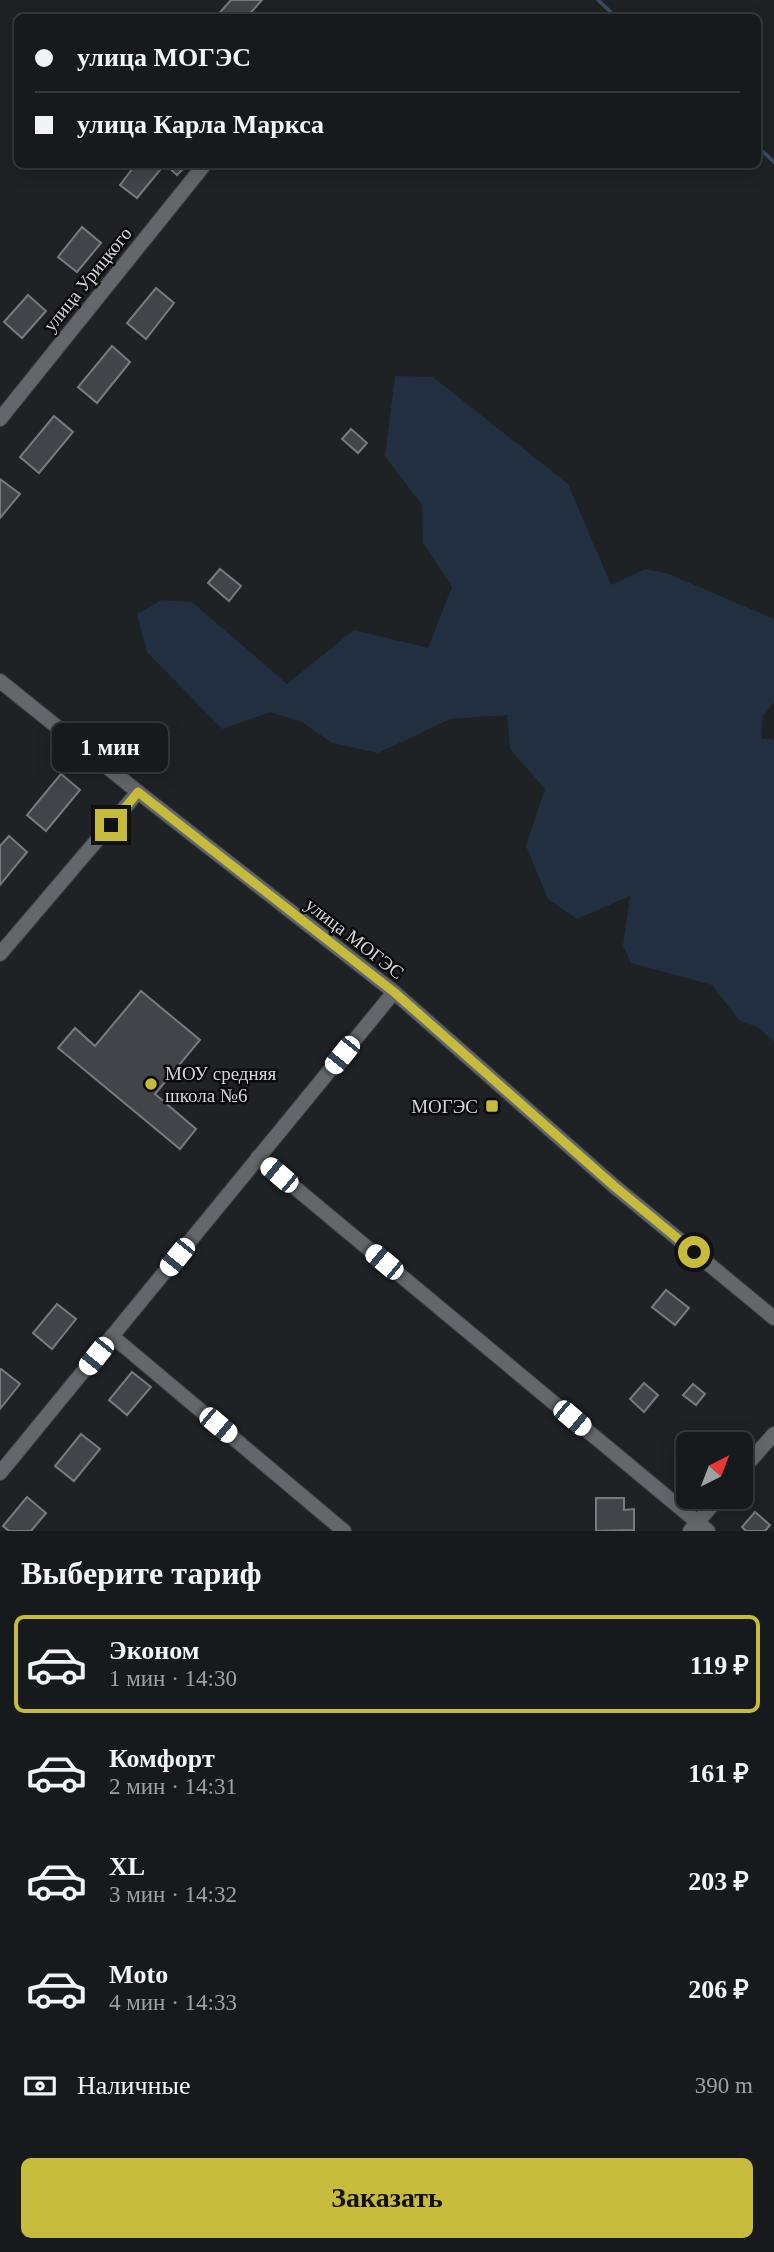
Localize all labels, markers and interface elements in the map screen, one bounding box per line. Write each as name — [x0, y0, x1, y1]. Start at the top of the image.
text: улица МОГЭС — [77, 43, 251, 72]
text: улица Карла Маркса — [77, 110, 324, 139]
street label: улица Урицкого — [39, 223, 136, 336]
callout: 1 мин — [53, 724, 169, 772]
text: 1 мин — [80, 735, 140, 760]
route end — [95, 809, 127, 841]
street label: улица МОГЭС — [302, 894, 408, 983]
car — [321, 1032, 364, 1078]
place label: МОУ средняя школа №6 — [165, 1063, 276, 1106]
marker: МОУ средняя школа №6 — [143, 1076, 159, 1092]
place label: МОГЭС — [411, 1096, 478, 1117]
marker: МОГЭС — [484, 1098, 500, 1114]
car — [257, 1153, 302, 1197]
car — [156, 1234, 199, 1280]
route start — [678, 1236, 710, 1268]
car — [362, 1240, 407, 1284]
car — [75, 1333, 118, 1379]
car — [550, 1396, 595, 1440]
car — [196, 1403, 241, 1447]
north arrow — [676, 1432, 752, 1508]
map controls — [676, 1432, 753, 1509]
text: Выберите тариф — [21, 1555, 262, 1591]
icon: car — [25, 1633, 88, 1696]
text: Эконом — [109, 1636, 199, 1665]
text: 119 ₽ — [690, 1651, 749, 1680]
text: 1 мин · 14:30 — [109, 1666, 237, 1691]
icon: car — [25, 1741, 88, 1804]
text: Комфорт — [109, 1744, 215, 1773]
text: 161 ₽ — [688, 1759, 749, 1788]
text: 2 мин · 14:31 — [109, 1774, 237, 1799]
icon: car — [25, 1849, 88, 1912]
text: XL — [109, 1852, 145, 1881]
text: 203 ₽ — [688, 1867, 749, 1896]
text: 3 мин · 14:32 — [109, 1882, 237, 1907]
icon: car — [25, 1957, 88, 2020]
text: Moto — [109, 1960, 168, 1989]
text: 206 ₽ — [688, 1975, 749, 2004]
text: 4 мин · 14:33 — [109, 1990, 237, 2015]
icon: cash — [21, 2067, 59, 2105]
text: Наличные — [77, 2071, 190, 2100]
text: 390 m — [695, 2073, 753, 2098]
button: Заказать — [21, 2158, 753, 2238]

